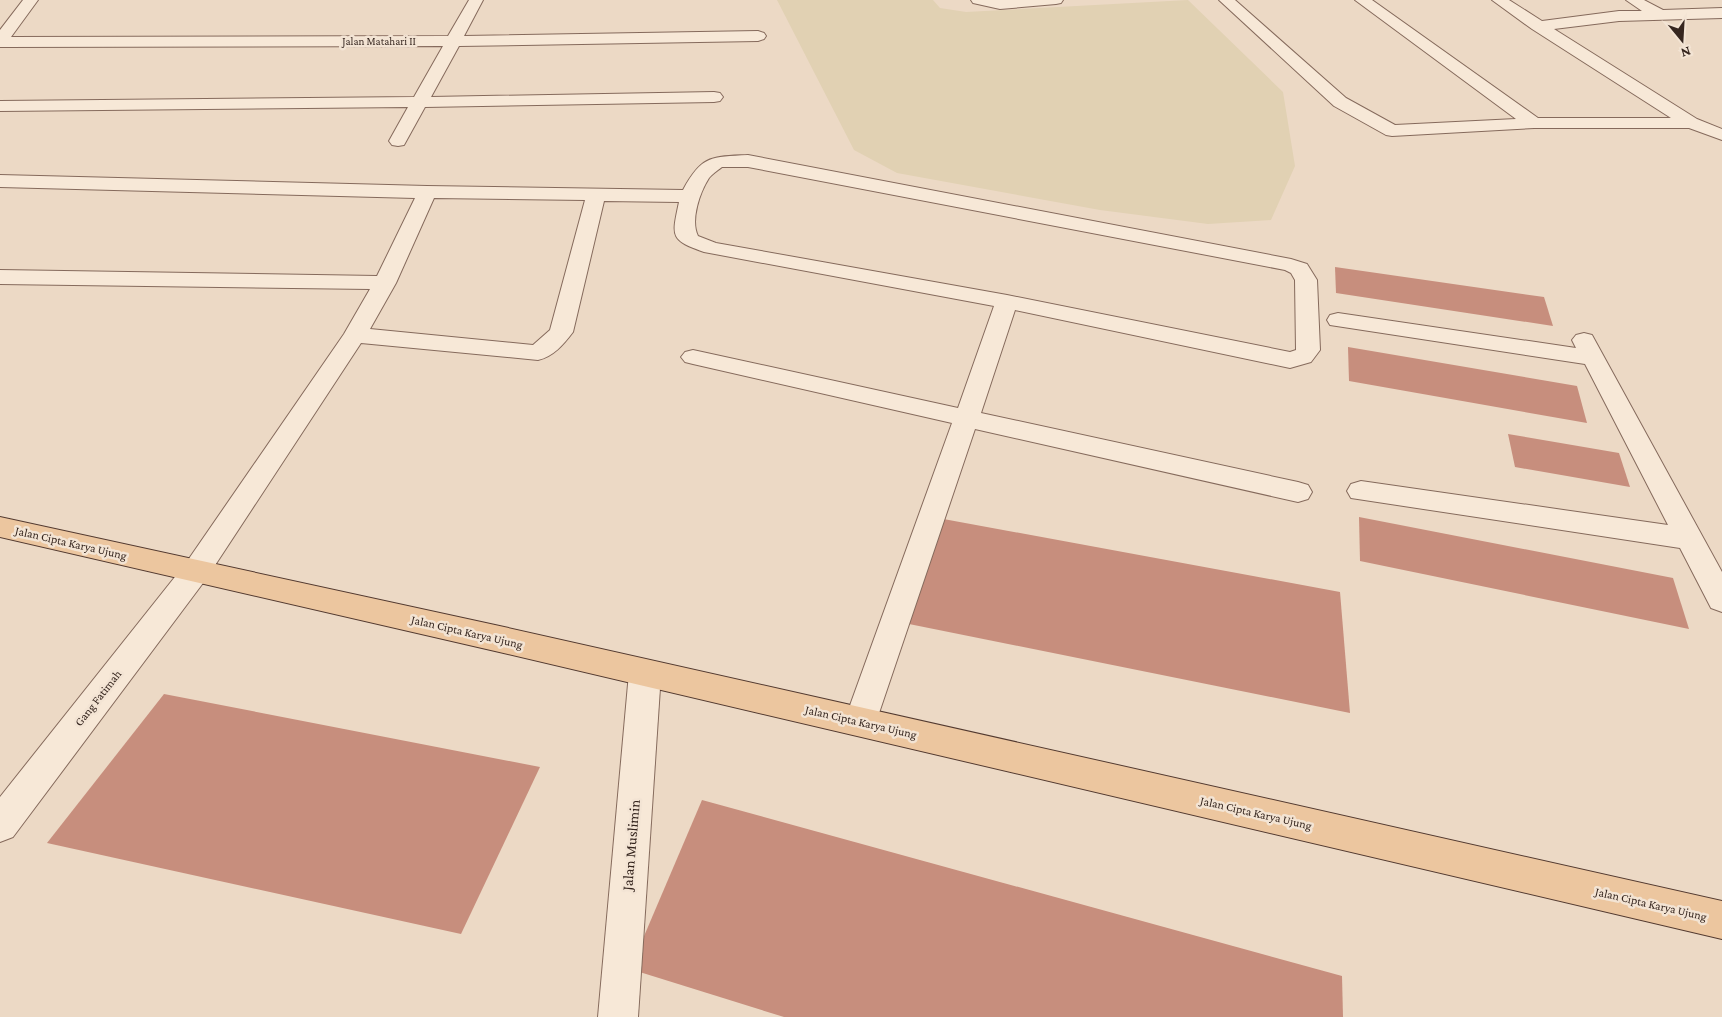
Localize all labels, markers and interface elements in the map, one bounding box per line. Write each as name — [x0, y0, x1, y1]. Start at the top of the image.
north arrow — [1657, 15, 1707, 65]
street label: Jalan Matahari II — [341, 35, 416, 48]
text: N — [1679, 43, 1693, 62]
street label: Jalan Cipta Karya Ujung — [13, 523, 128, 563]
street label: Jalan Cipta Karya Ujung — [409, 612, 524, 652]
street label: Gang Fatimah — [72, 667, 125, 729]
street label: Jalan Cipta Karya Ujung — [803, 702, 918, 742]
street label: Jalan Cipta Karya Ujung — [1198, 793, 1313, 833]
street label: Jalan Muslimin — [619, 799, 644, 893]
street label: Jalan Cipta Karya Ujung — [1593, 884, 1708, 924]

